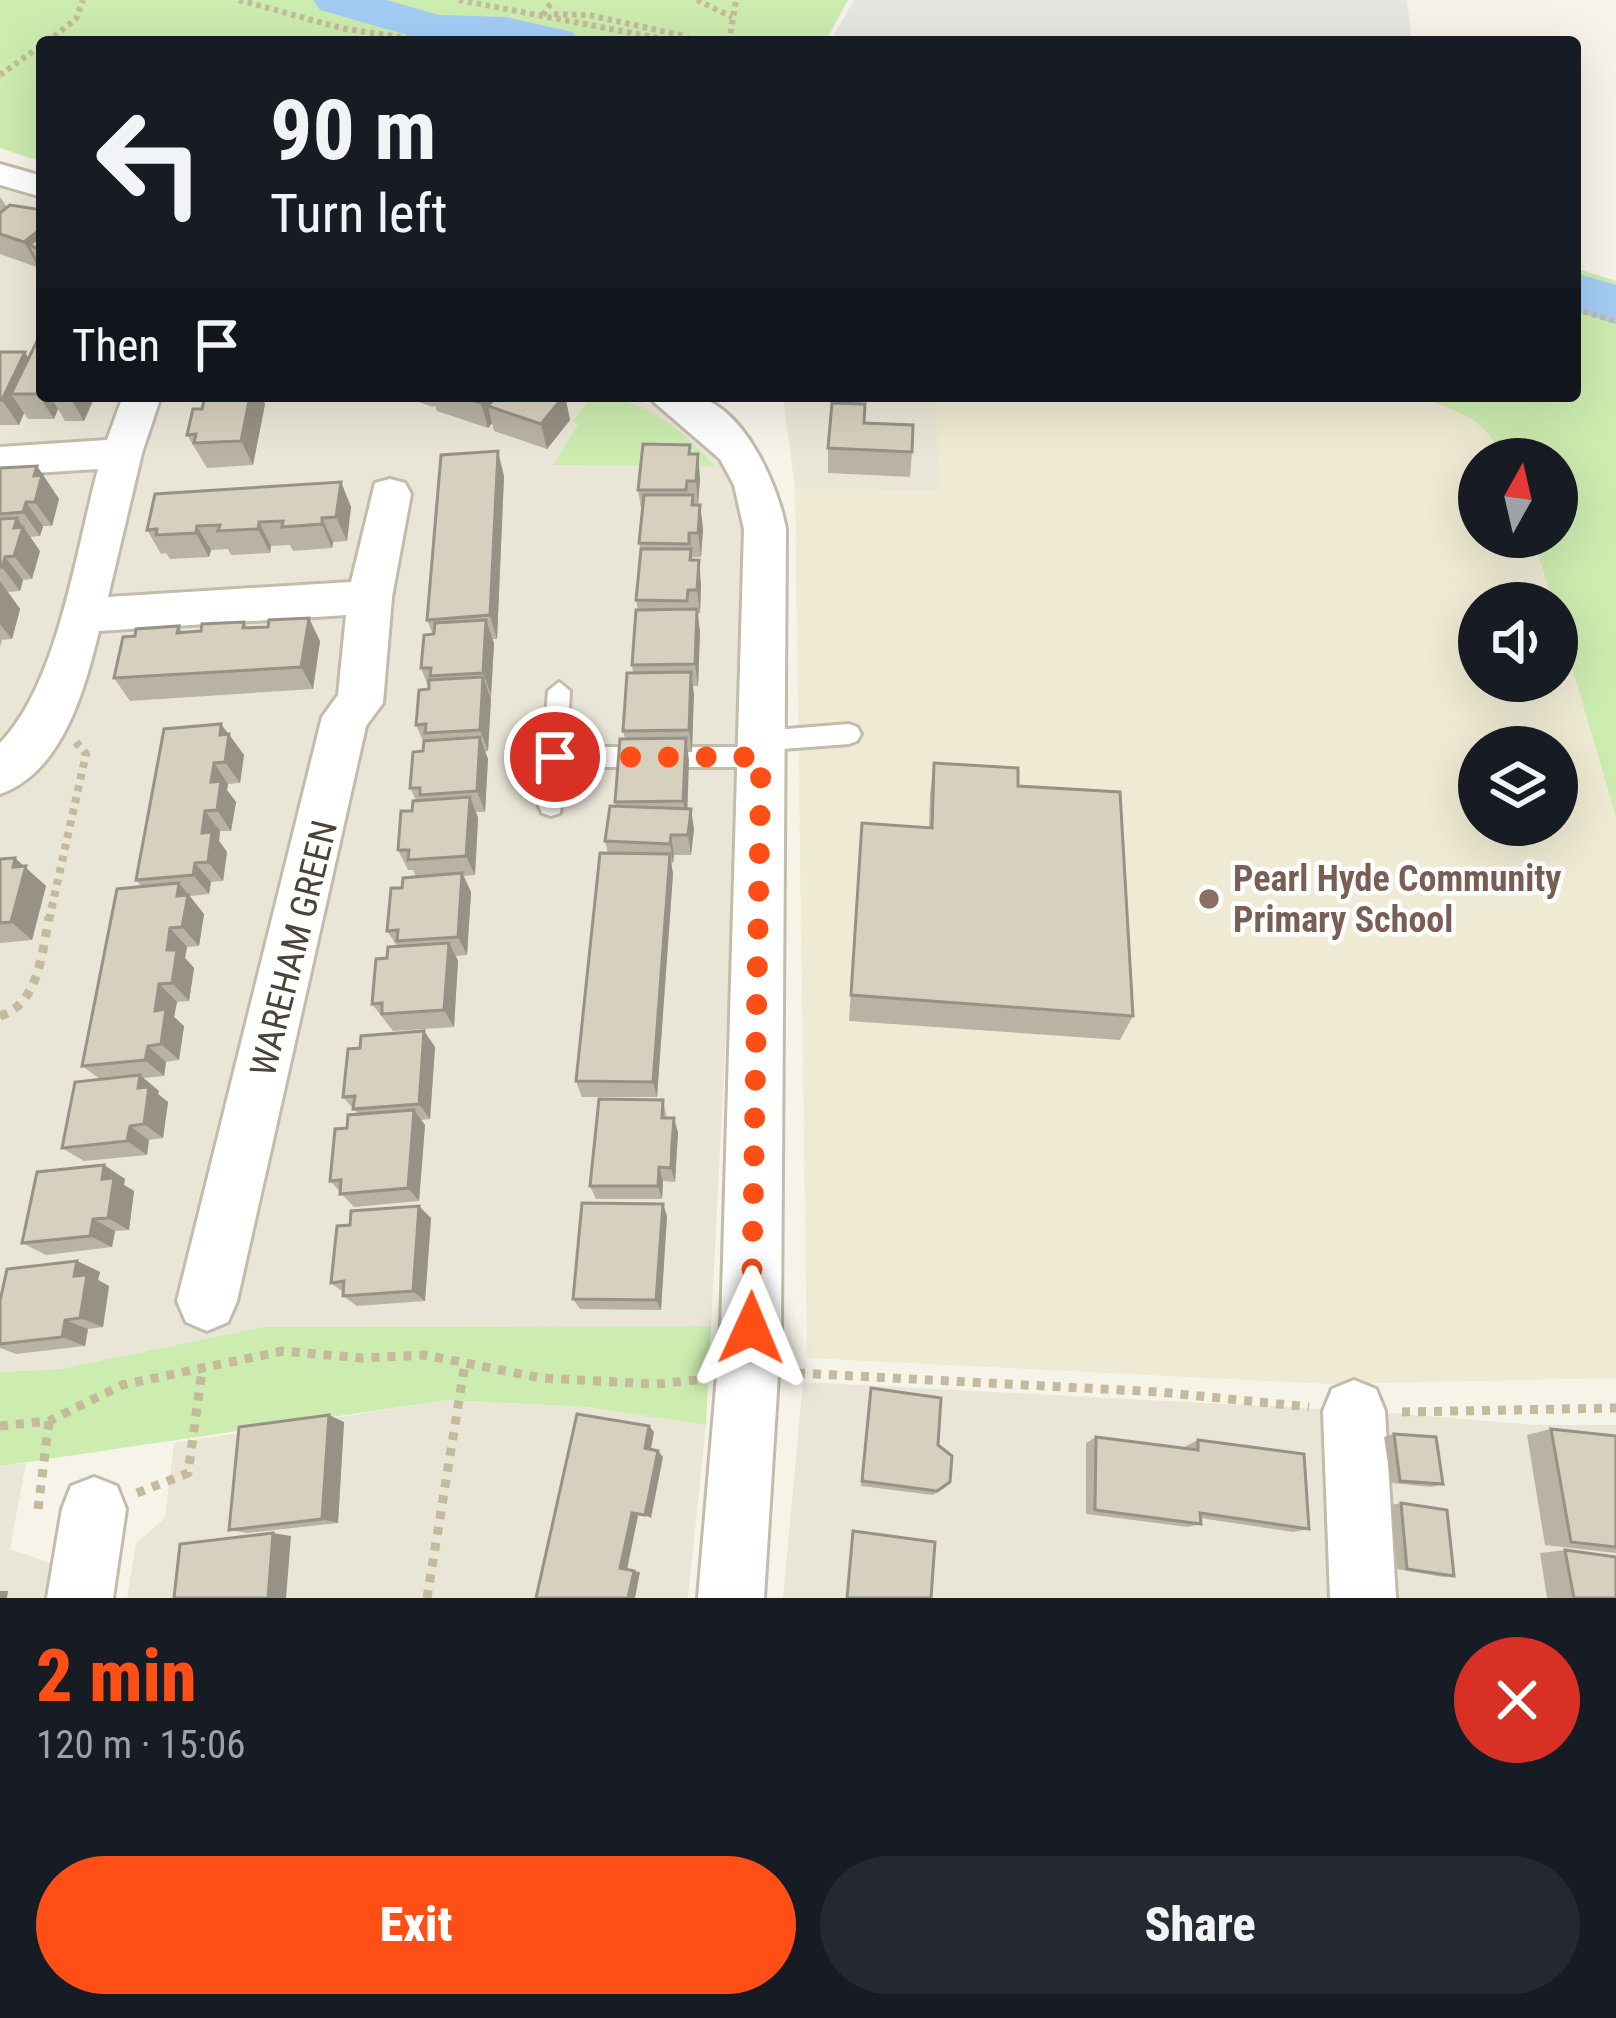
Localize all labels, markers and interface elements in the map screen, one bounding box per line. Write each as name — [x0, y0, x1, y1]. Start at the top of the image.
text: 90 m — [270, 81, 437, 180]
icon: left — [72, 84, 228, 240]
text: Turn left — [270, 182, 447, 245]
icon: arrive — [184, 312, 250, 378]
text: Then — [72, 319, 160, 372]
north arrow — [1458, 438, 1578, 558]
map controls — [1458, 438, 1578, 846]
button: sound — [1458, 582, 1578, 702]
pin — [504, 706, 606, 808]
icon: arrive — [522, 724, 588, 790]
button: layers — [1458, 726, 1578, 846]
street label: WAREHAM GREEN — [242, 816, 346, 1080]
place label: Pearl Hyde Community Primary School — [1233, 858, 1561, 941]
marker: Pearl Hyde Community Primary School — [1196, 886, 1222, 912]
position arrow — [688, 1265, 814, 1391]
text: 2 min — [36, 1634, 197, 1719]
button: close — [1454, 1637, 1580, 1763]
text: 120 m · 15:06 — [36, 1722, 246, 1768]
button: Exit — [36, 1856, 796, 1994]
button: Share — [820, 1856, 1580, 1994]

